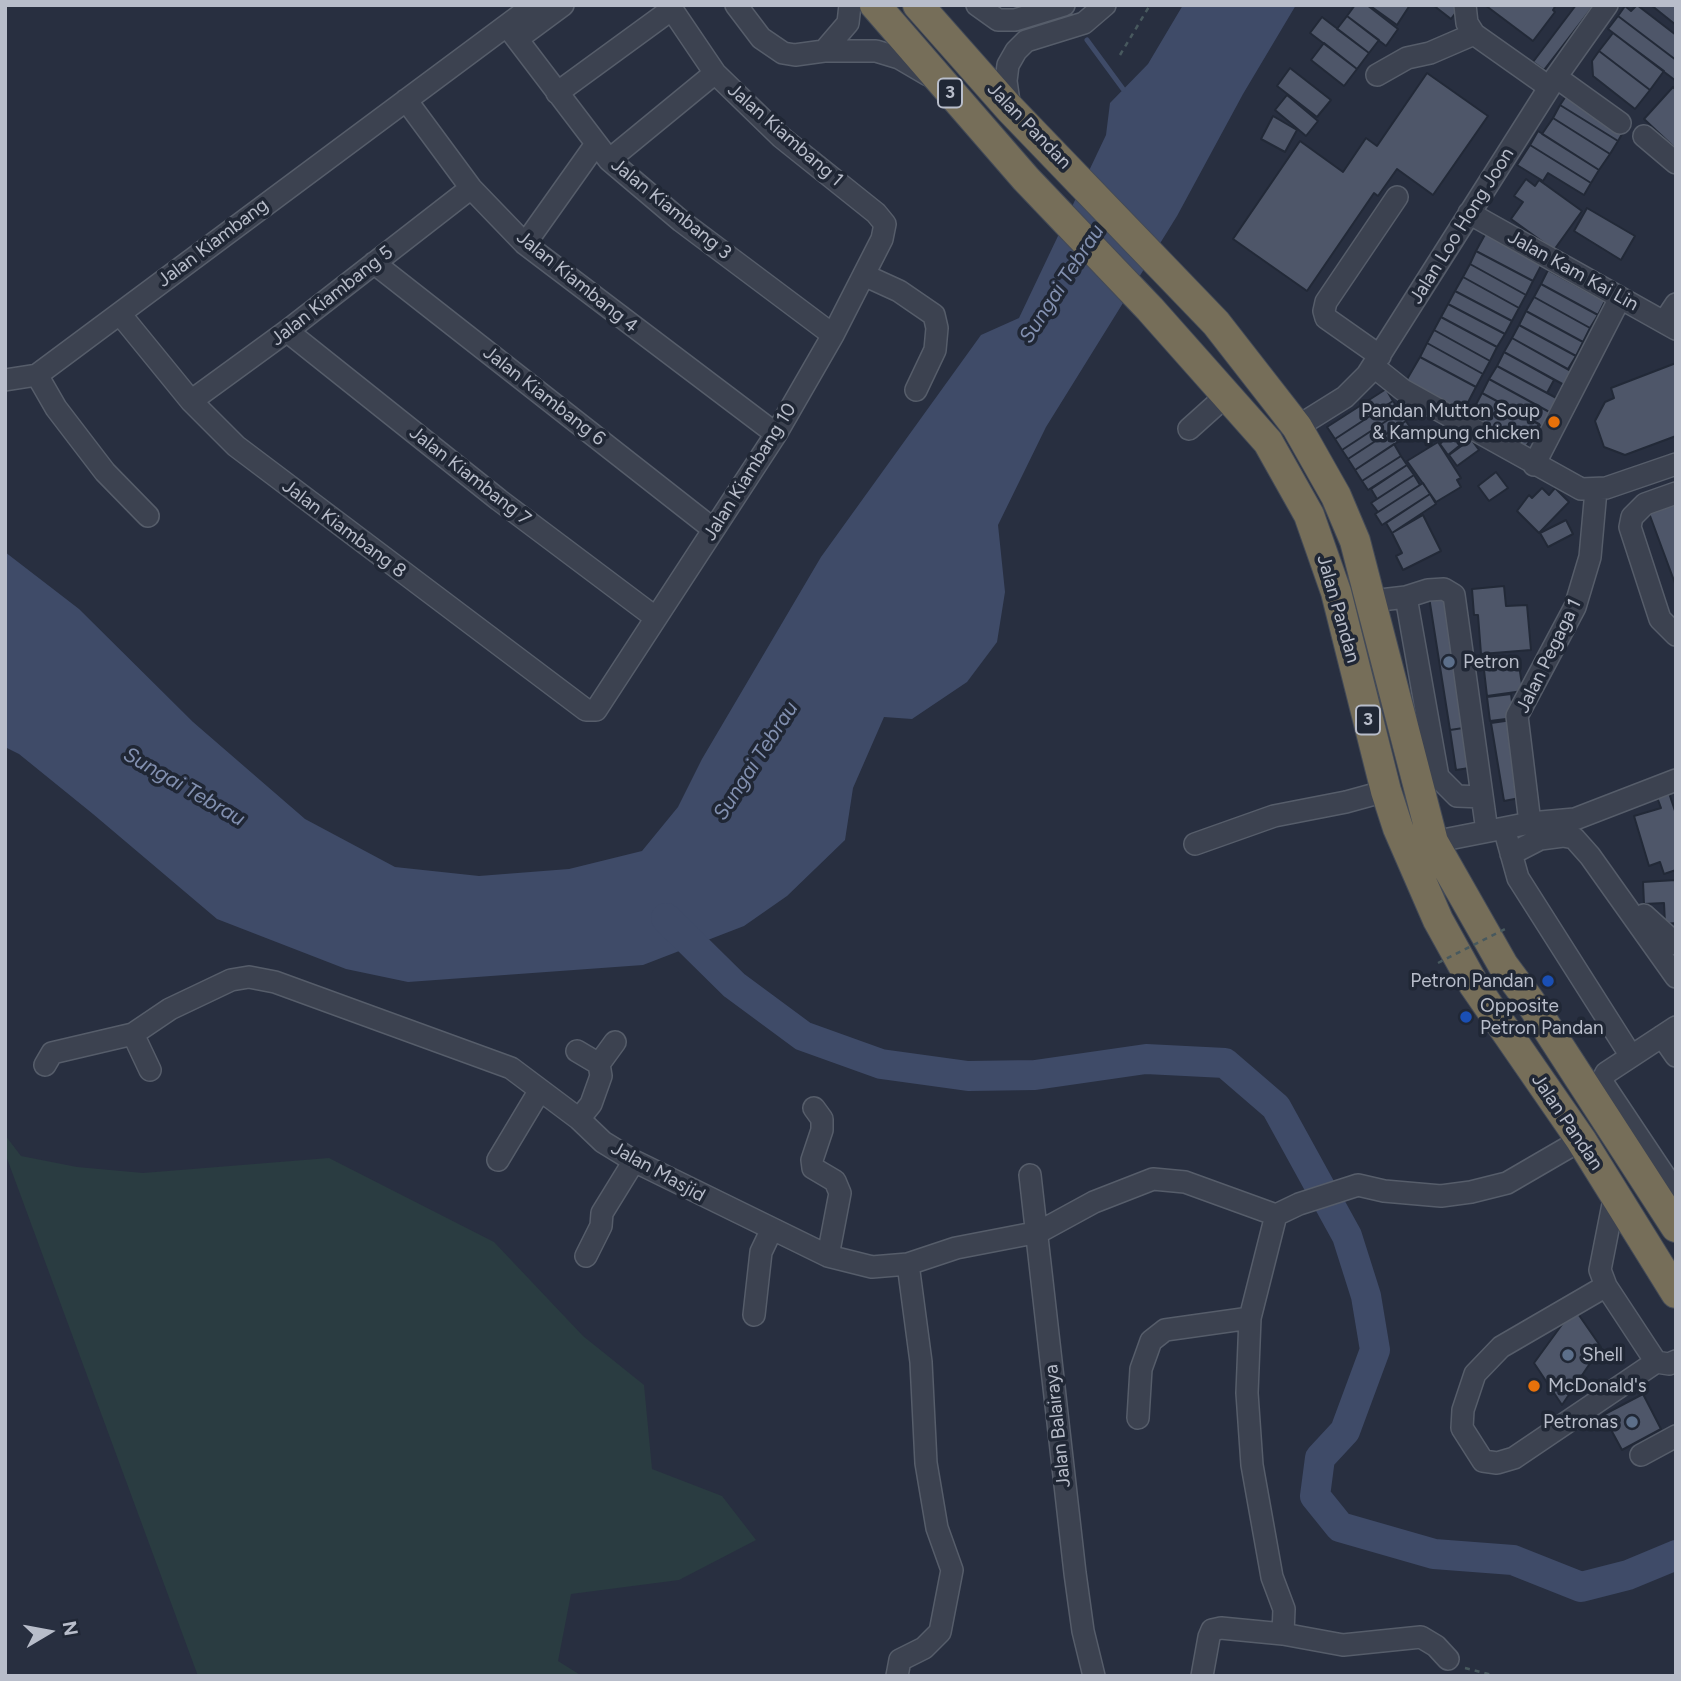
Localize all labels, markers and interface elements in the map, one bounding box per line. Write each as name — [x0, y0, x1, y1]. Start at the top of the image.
road number: 3 — [938, 78, 962, 108]
street label: Jalan Pandan — [982, 78, 1076, 174]
street label: Jalan Kiambang 1 — [723, 79, 847, 191]
street label: Jalan Loo Hong Joon — [1405, 144, 1519, 308]
street label: Jalan Kiambang 3 — [606, 154, 736, 264]
street label: Jalan Kiambang — [153, 194, 273, 292]
water label: Sungai Tebrau — [1014, 220, 1110, 348]
street label: Jalan Kiambang 4 — [512, 226, 642, 338]
street label: Jalan Kam Kai Lin — [1504, 226, 1642, 316]
street label: Jalan Kiambang 5 — [266, 241, 398, 351]
street label: Jalan Kiambang 6 — [478, 341, 610, 451]
street label: Jalan Kiambang 10 — [699, 399, 801, 545]
place label: Pandan Mutton Soup & Kampung chicken — [1361, 400, 1540, 444]
marker: Pandan Mutton Soup & Kampung chicken — [1546, 414, 1562, 430]
street label: Jalan Kiambang 7 — [405, 421, 535, 531]
street label: Jalan Kiambang 8 — [277, 475, 411, 583]
street label: Jalan Pandan — [1312, 552, 1364, 666]
street label: Jalan Pegaga 1 — [1512, 595, 1586, 717]
place label: Petron — [1463, 651, 1519, 673]
marker: Petron — [1441, 654, 1457, 670]
water label: Sungai Tebrau — [708, 697, 804, 825]
road number: 3 — [1356, 706, 1380, 734]
water label: Sungai Tebrau — [119, 742, 249, 832]
place label: Petron Pandan — [1410, 970, 1534, 992]
marker: Petron Pandan — [1540, 973, 1556, 989]
place label: Opposite Petron Pandan — [1480, 995, 1604, 1039]
marker: Opposite Petron Pandan — [1458, 1009, 1474, 1025]
street label: Jalan Pandan — [1526, 1070, 1608, 1174]
street label: Jalan Masjid — [607, 1137, 709, 1207]
place label: Shell — [1582, 1344, 1623, 1366]
marker: Shell — [1560, 1347, 1576, 1363]
street label: Jalan Balairaya — [1040, 1363, 1076, 1489]
place label: McDonald's — [1548, 1375, 1647, 1397]
marker: McDonald's — [1526, 1378, 1542, 1394]
place label: Petronas — [1543, 1411, 1618, 1433]
marker: Petronas — [1624, 1414, 1640, 1430]
north arrow — [14, 1597, 84, 1667]
text: N — [58, 1619, 83, 1637]

